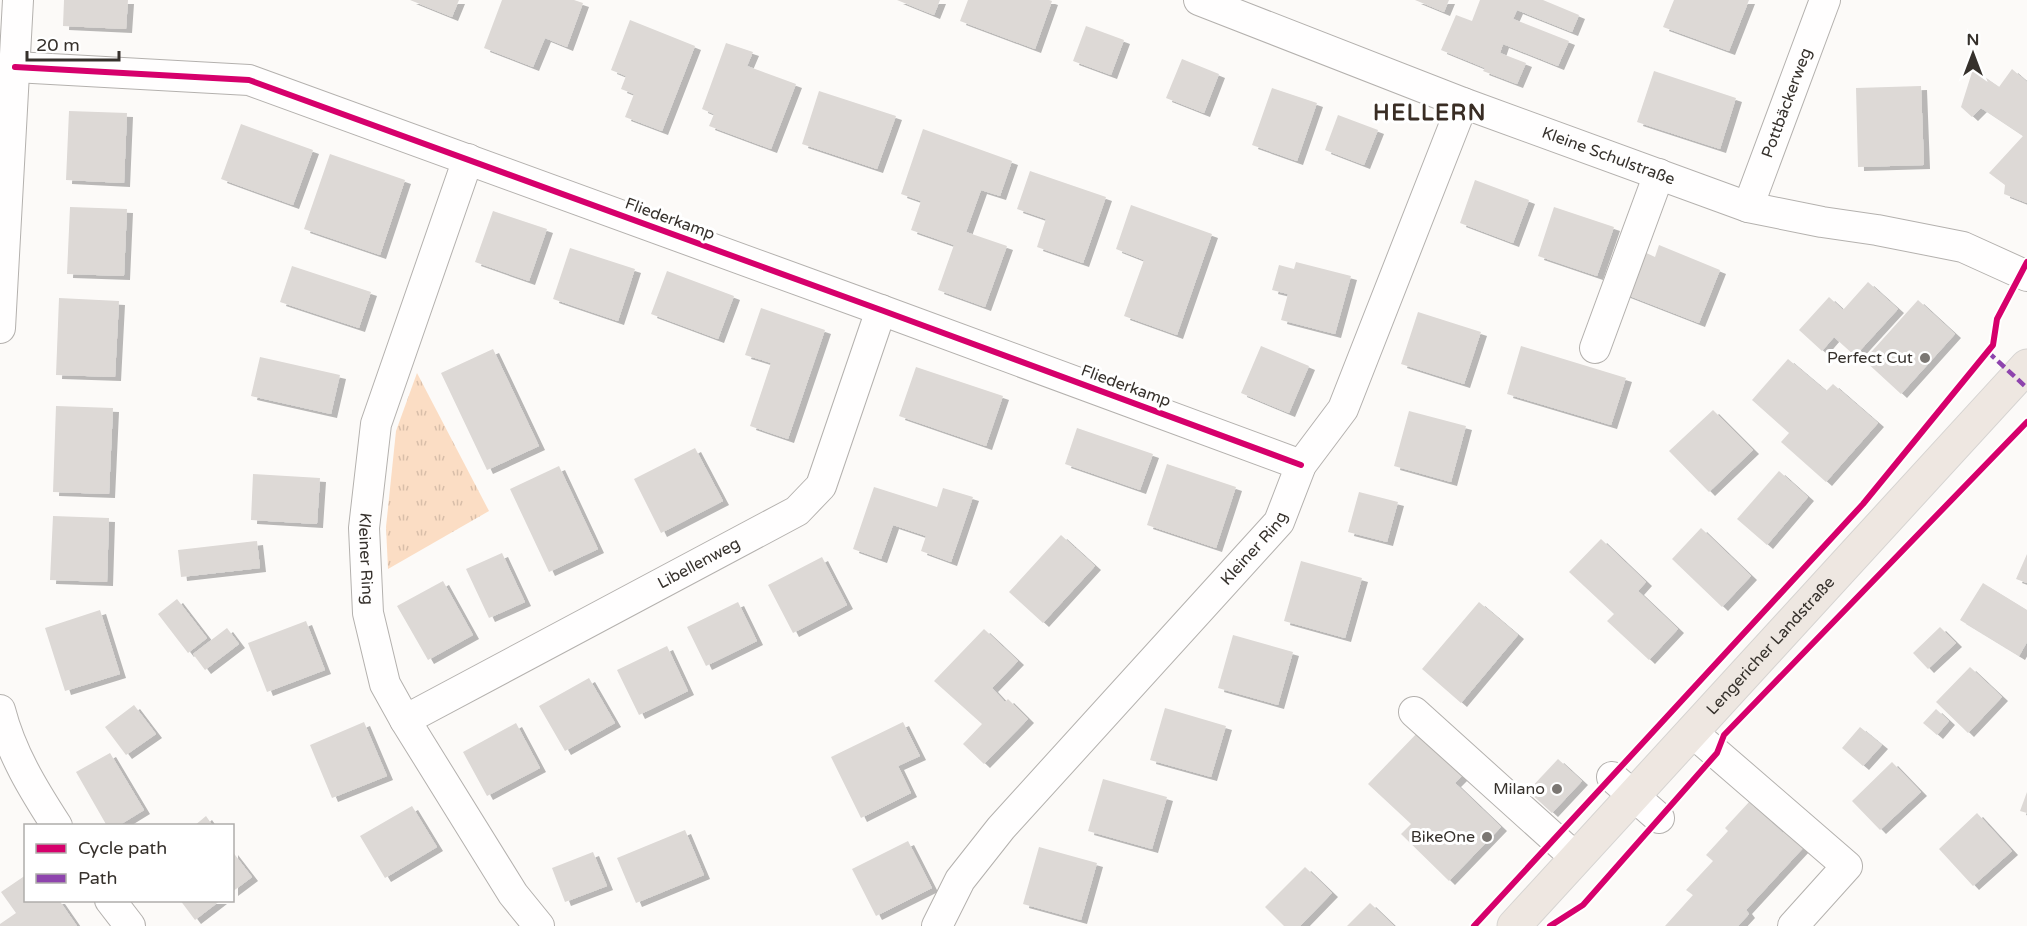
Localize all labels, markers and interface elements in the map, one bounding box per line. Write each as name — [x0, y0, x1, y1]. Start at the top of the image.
scale bar — [27, 24, 118, 62]
north arrow — [1943, 24, 2003, 84]
text: N — [1967, 30, 1979, 50]
text: 20 m — [36, 34, 80, 56]
street label: Pottbäckerweg — [1757, 45, 1816, 161]
district label: HELLERN — [1373, 100, 1487, 126]
street label: Kleine Schulstraße — [1539, 123, 1678, 189]
street label: Fliederkamp — [622, 193, 718, 245]
place label: Perfect Cut — [1827, 348, 1913, 368]
marker: Perfect Cut — [1918, 351, 1932, 365]
street label: Fliederkamp — [1078, 360, 1174, 412]
street label: Kleiner Ring — [1216, 509, 1292, 590]
street label: Kleiner Ring — [354, 512, 378, 605]
street label: Libellenweg — [654, 533, 744, 594]
street label: Lengericher Landstraße — [1702, 572, 1839, 719]
place label: Milano — [1493, 779, 1545, 799]
marker: Milano — [1550, 782, 1564, 796]
legend — [24, 824, 234, 902]
place label: BikeOne — [1411, 827, 1475, 847]
marker: BikeOne — [1480, 830, 1494, 844]
text: Cycle path — [78, 837, 167, 859]
text: Path — [78, 867, 117, 889]

